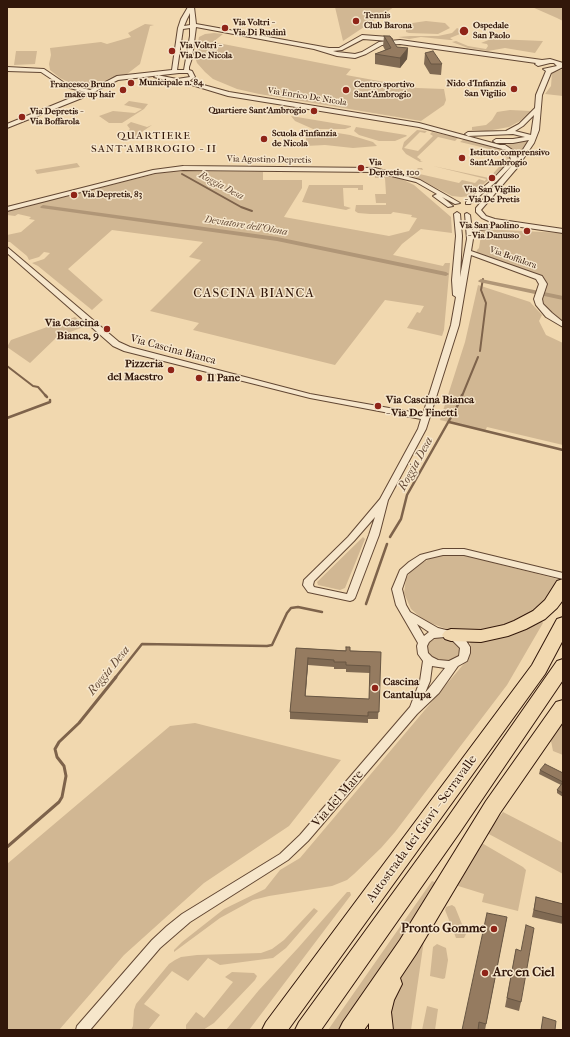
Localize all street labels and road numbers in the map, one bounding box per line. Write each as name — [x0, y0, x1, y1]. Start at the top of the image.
street label: Via Enrico De Nicola — [267, 85, 347, 109]
street label: Via Agostino Depretis — [227, 154, 311, 166]
street label: Via Boffalora — [488, 244, 538, 272]
street label: Via Cascina Bianca — [129, 332, 217, 368]
street label: Autostrada dei Giovi - Serravalle — [363, 752, 481, 906]
street label: Via del Mare — [309, 767, 367, 831]

